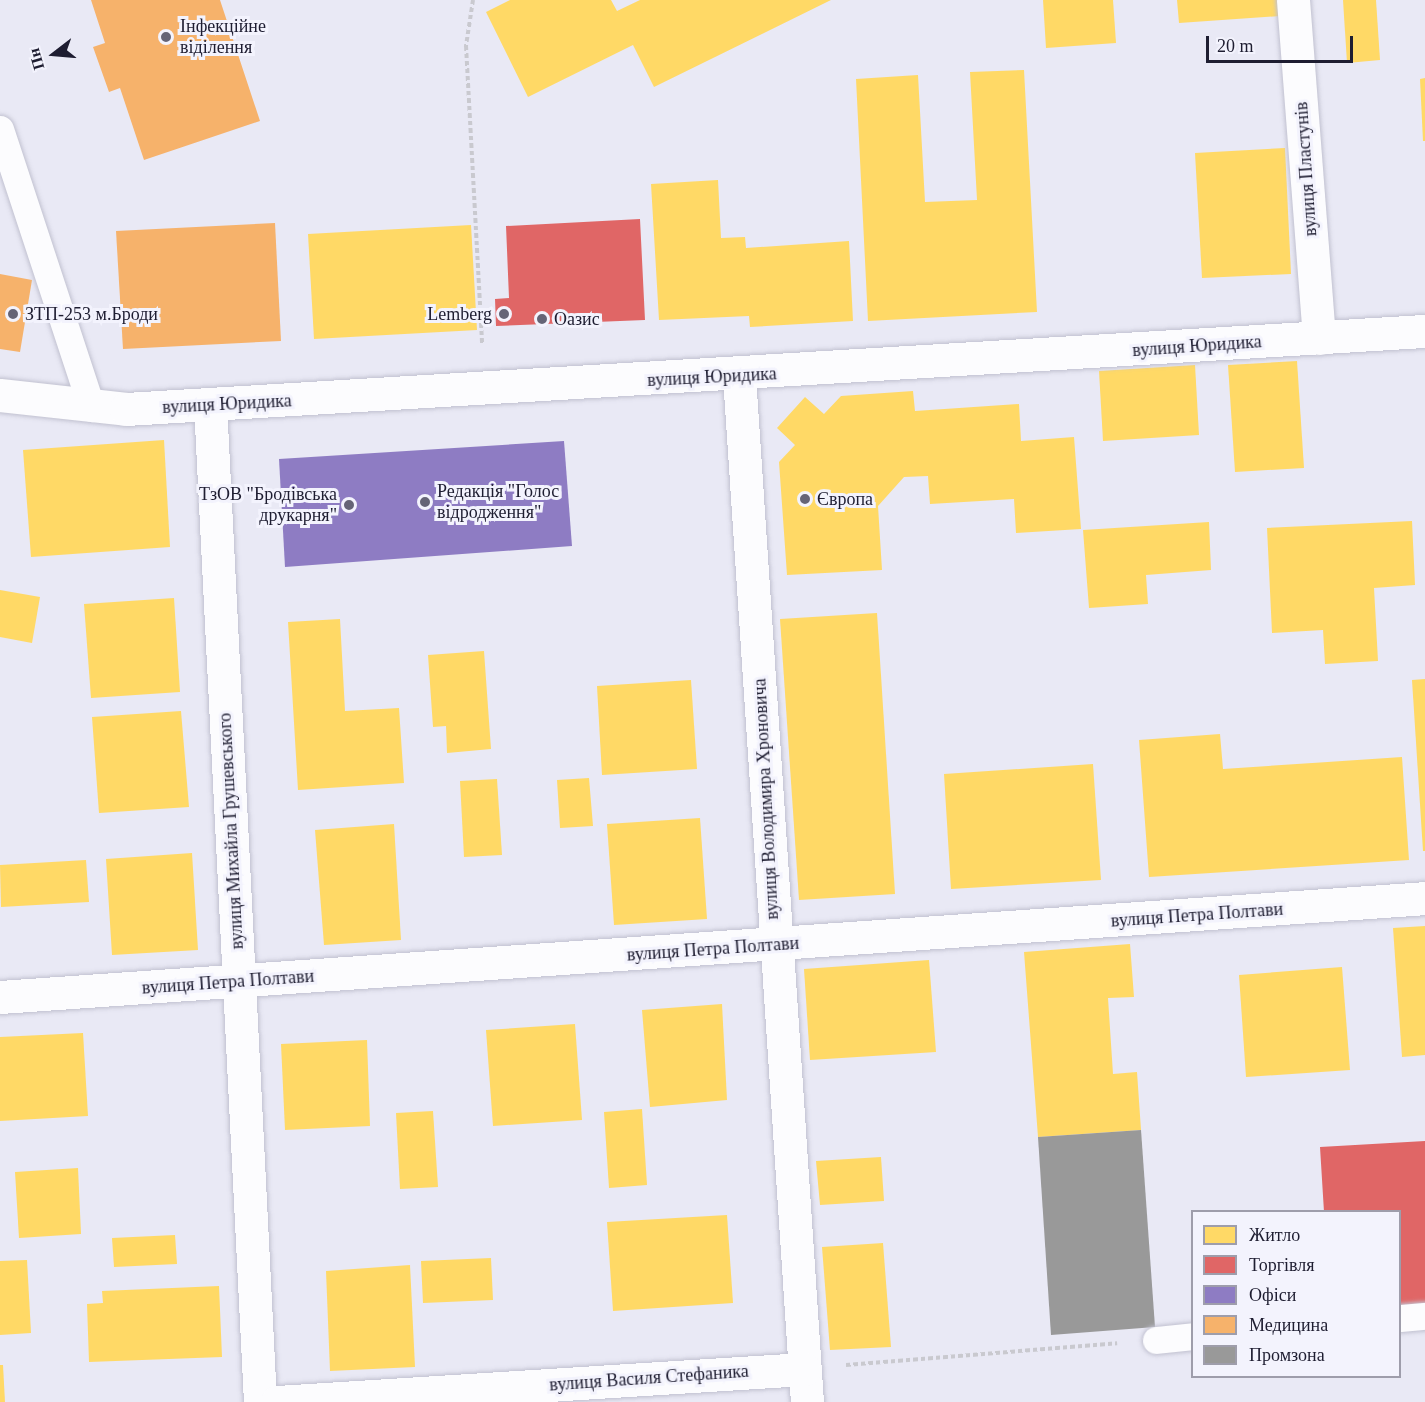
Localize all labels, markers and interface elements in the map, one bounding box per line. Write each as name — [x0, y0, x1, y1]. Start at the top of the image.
place label: Інфекційне віділення — [180, 16, 266, 58]
north arrow — [24, 24, 84, 84]
scale bar — [1209, 24, 1356, 62]
marker: Інфекційне віділення — [157, 28, 175, 46]
text: 20 m — [1217, 36, 1254, 56]
text: Пн — [25, 46, 47, 72]
street label: вулиця Пластунів — [1291, 101, 1321, 237]
place label: ЗТП-253 м.Броди — [25, 303, 158, 325]
place label: Lemberg — [427, 303, 492, 325]
marker: ЗТП-253 м.Броди — [6, 307, 20, 321]
marker: Lemberg — [497, 307, 511, 321]
place label: Оазис — [554, 308, 600, 330]
marker: Оазис — [535, 312, 549, 326]
street label: вулиця Юридика — [1132, 331, 1262, 361]
street label: вулиця Юридика — [647, 363, 777, 391]
street label: вулиця Юридика — [162, 390, 292, 418]
place label: Редакція "Голос відродження" — [437, 481, 559, 524]
place label: ТзОВ "Бродівська друкарня" — [199, 484, 337, 526]
place label: Європа — [817, 488, 873, 510]
marker: Європа — [798, 492, 812, 506]
marker: Редакція "Голос відродження" — [418, 495, 432, 509]
marker: ТзОВ "Бродівська друкарня" — [342, 498, 356, 512]
street label: вулиця Володимира Хроновича — [749, 678, 783, 920]
street label: вулиця Михайла Грушевського — [214, 712, 248, 950]
street label: вулиця Петра Полтави — [1110, 898, 1284, 932]
street label: вулиця Петра Полтави — [626, 932, 800, 966]
street label: вулиця Петра Полтави — [141, 965, 315, 999]
legend — [1191, 1210, 1401, 1378]
text: Житло — [1249, 1225, 1300, 1245]
text: Торгівля — [1249, 1255, 1315, 1275]
text: Офіси — [1249, 1285, 1296, 1305]
text: Медицина — [1249, 1315, 1328, 1335]
text: Промзона — [1249, 1345, 1325, 1365]
street label: вулиця Василя Стефаника — [549, 1360, 749, 1396]

